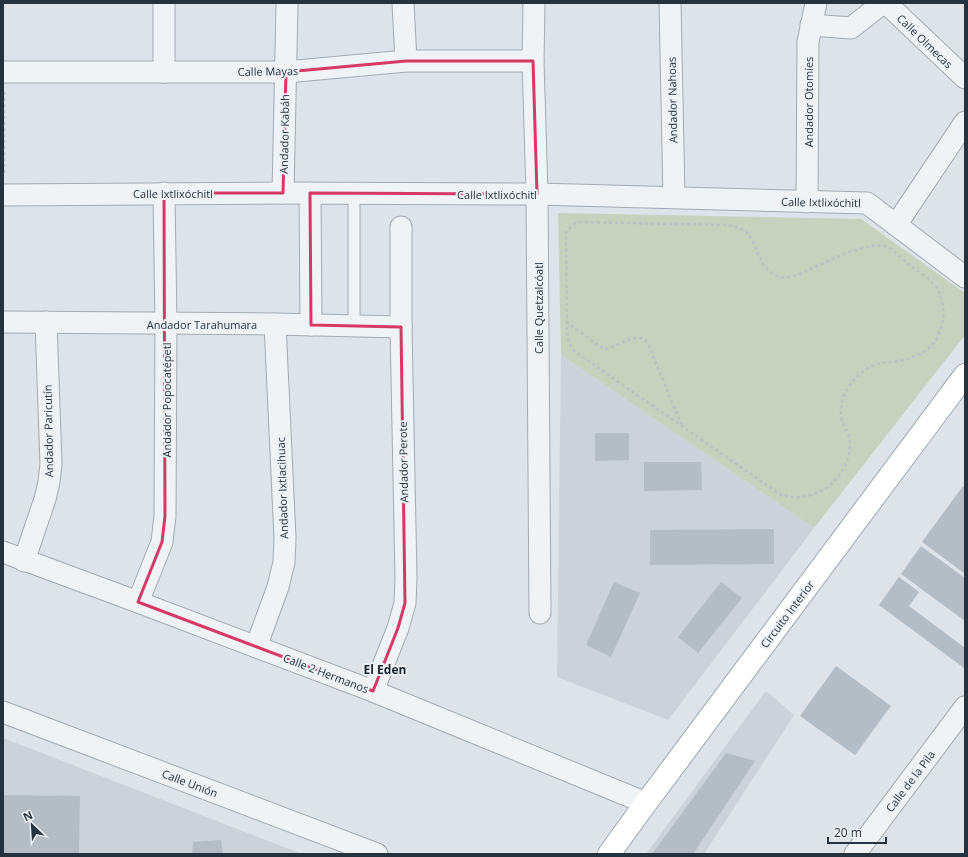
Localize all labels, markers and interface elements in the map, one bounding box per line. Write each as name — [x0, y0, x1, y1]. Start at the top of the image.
street label: Calle Olmecas — [894, 11, 956, 71]
street label: Andador Nahoas — [664, 57, 680, 143]
street label: Andador Otomíes — [801, 57, 816, 147]
street label: Calle Mayas — [238, 63, 298, 79]
street label: Andador Kabáh — [276, 94, 292, 174]
street label: Calle Ixtlixóchitl — [133, 186, 213, 201]
street label: Calle Ixtlixóchitl — [457, 187, 537, 202]
street label: Calle Ixtlixóchitl — [781, 194, 861, 210]
street label: Calle Quetzalcóatl — [531, 262, 546, 354]
street label: Andador Tarahumara — [147, 317, 257, 332]
street label: Andador Popocatépetl — [159, 343, 174, 457]
street label: Andador Paricutín — [40, 385, 56, 477]
street label: Andador Perote — [395, 421, 411, 503]
street label: Andador Ixtlacihuac — [273, 437, 291, 539]
street label: Circuito Interior — [757, 577, 818, 651]
street label: Calle 2 Hermanos — [281, 650, 371, 696]
district label: El Eden — [364, 661, 406, 678]
street label: Calle de la Pila — [882, 747, 938, 815]
street label: Calle Unión — [160, 766, 220, 800]
north arrow — [12, 805, 52, 845]
text: N — [20, 807, 35, 824]
scale bar — [828, 819, 886, 845]
text: 20 m — [834, 824, 862, 841]

